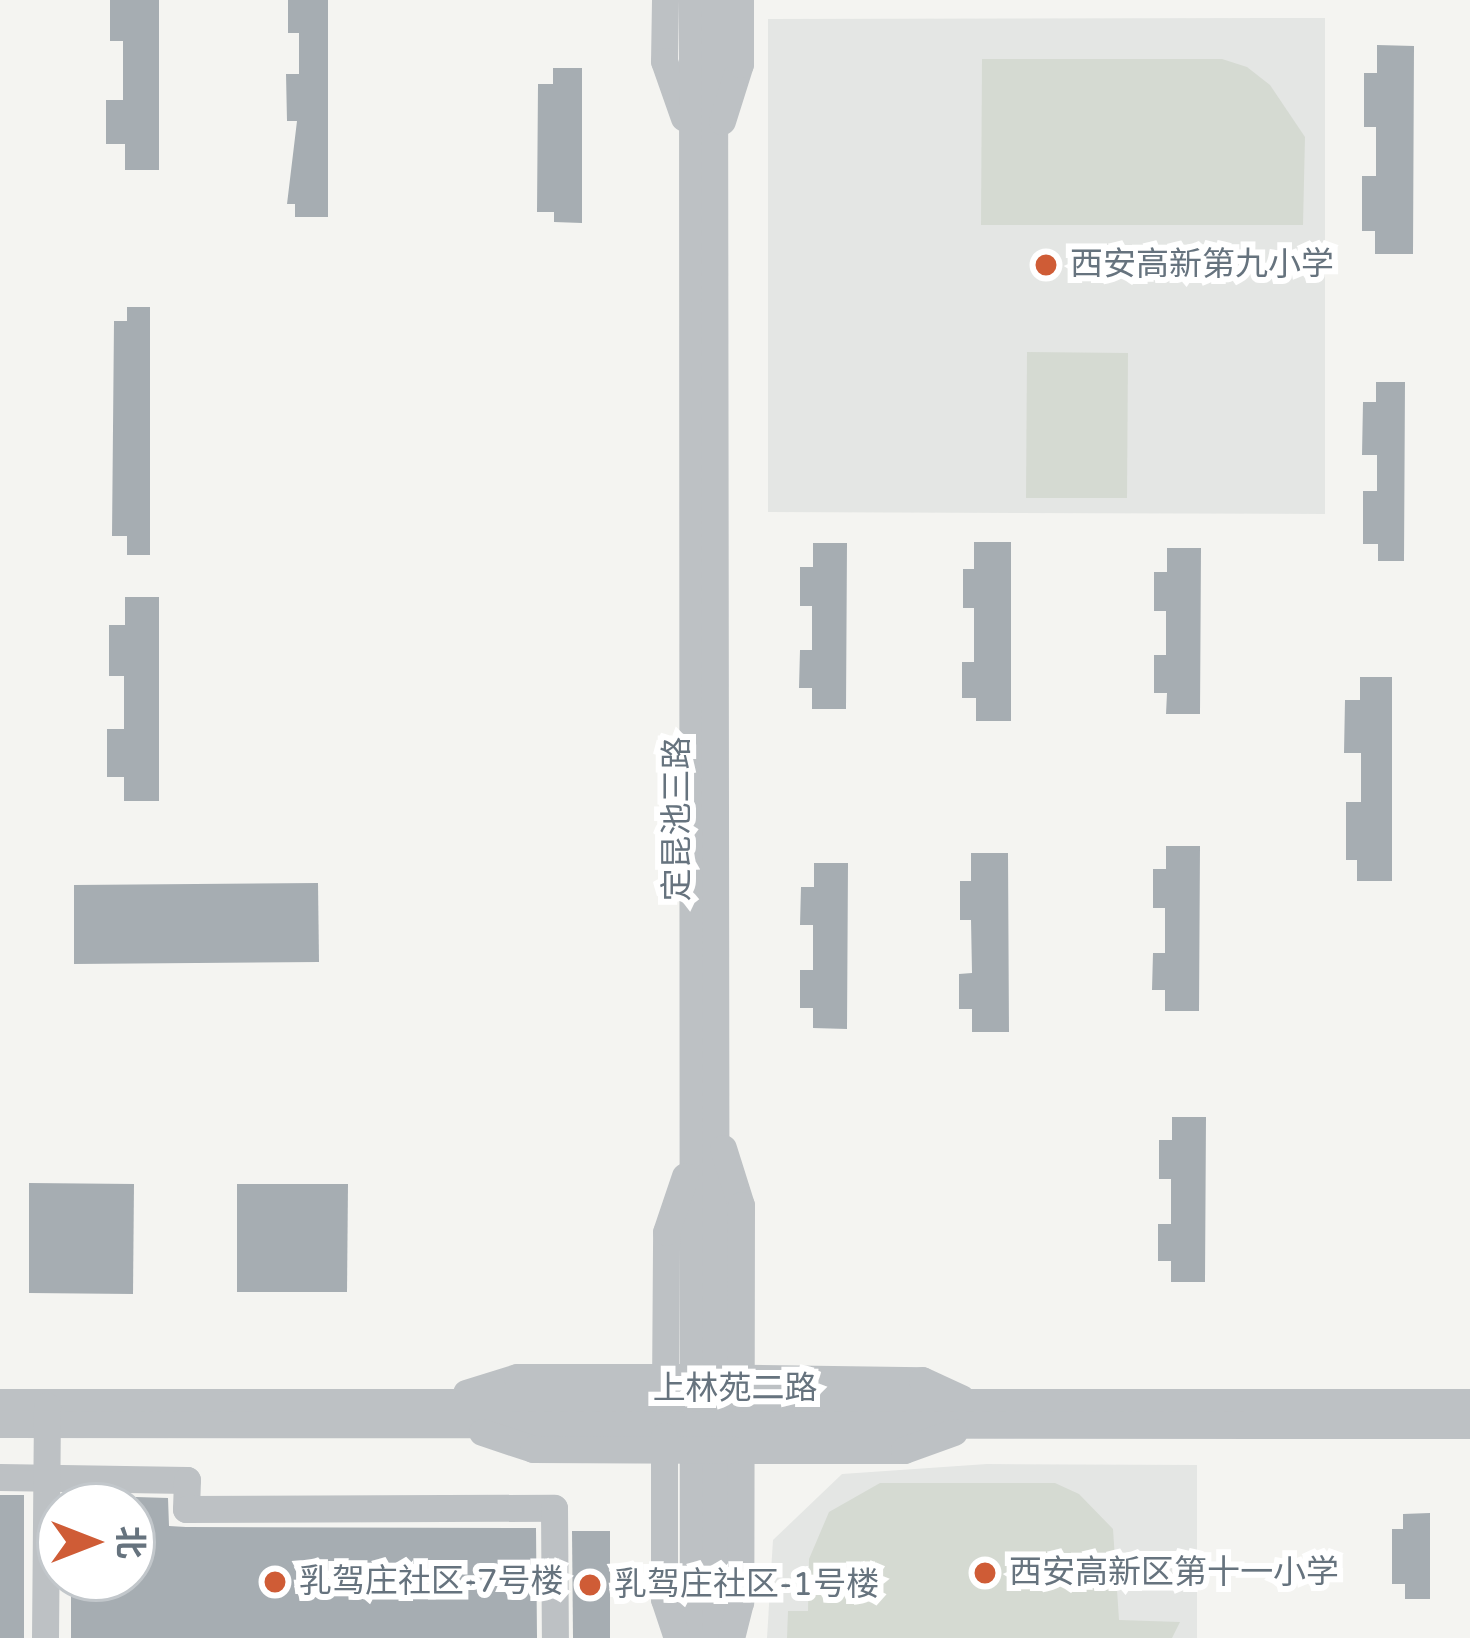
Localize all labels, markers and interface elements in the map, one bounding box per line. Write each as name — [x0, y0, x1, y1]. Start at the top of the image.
place label: 西安高新第九小学 — [1070, 245, 1334, 285]
marker: 西安高新第九小学 — [1033, 252, 1059, 278]
street label: 定昆池三路 — [658, 737, 698, 901]
street label: 上林苑二路 — [653, 1369, 817, 1409]
north arrow — [36, 1482, 156, 1602]
text: 北 — [110, 1526, 149, 1559]
place label: 西安高新区第十一小学 — [1009, 1553, 1339, 1593]
marker: 西安高新区第十一小学 — [972, 1560, 998, 1586]
place label: 乳驾庄社区-7号楼 — [299, 1562, 564, 1602]
place label: 乳驾庄社区-1号楼 — [614, 1565, 879, 1605]
marker: 乳驾庄社区-7号楼 — [262, 1569, 288, 1595]
marker: 乳驾庄社区-1号楼 — [577, 1572, 603, 1598]

